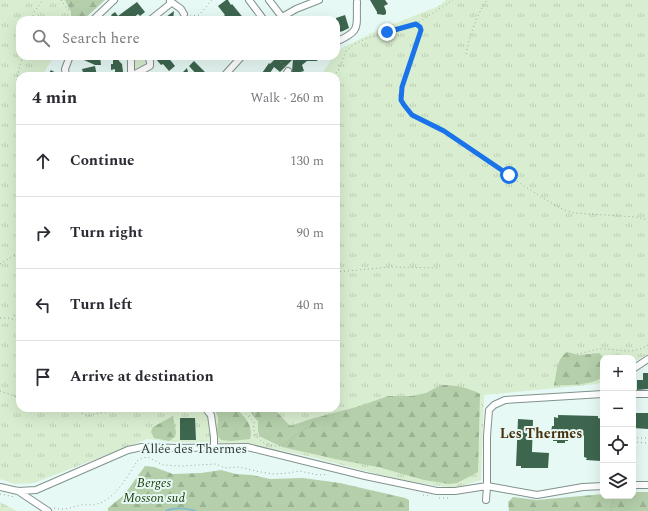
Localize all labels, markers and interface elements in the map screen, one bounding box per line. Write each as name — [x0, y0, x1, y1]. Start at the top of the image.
search box — [16, 16, 340, 60]
route end — [378, 23, 396, 41]
icon: search — [30, 27, 52, 49]
text: Search here — [62, 27, 140, 50]
text: 4 min — [32, 85, 77, 111]
text: Walk · 260 m — [250, 88, 324, 108]
text: Continue — [70, 149, 135, 172]
icon: ahead — [32, 150, 54, 172]
text: 130 m — [290, 151, 324, 171]
route start — [500, 166, 518, 184]
text: Turn right — [70, 221, 143, 244]
icon: right — [32, 222, 54, 244]
text: 90 m — [297, 223, 324, 243]
text: Turn left — [70, 293, 132, 316]
icon: left — [32, 294, 54, 316]
text: 40 m — [297, 295, 324, 315]
map controls — [600, 355, 636, 499]
button: + — [600, 355, 636, 391]
text: Arrive at destination — [70, 365, 214, 388]
icon: arrive — [32, 366, 54, 388]
button: − — [600, 391, 636, 427]
district label: Les Thermes — [500, 423, 582, 444]
button: locate — [600, 427, 636, 463]
street label: Allée des Thermes — [141, 439, 247, 459]
button: layers — [600, 463, 636, 499]
park label: Berges Mosson sud — [123, 473, 185, 508]

